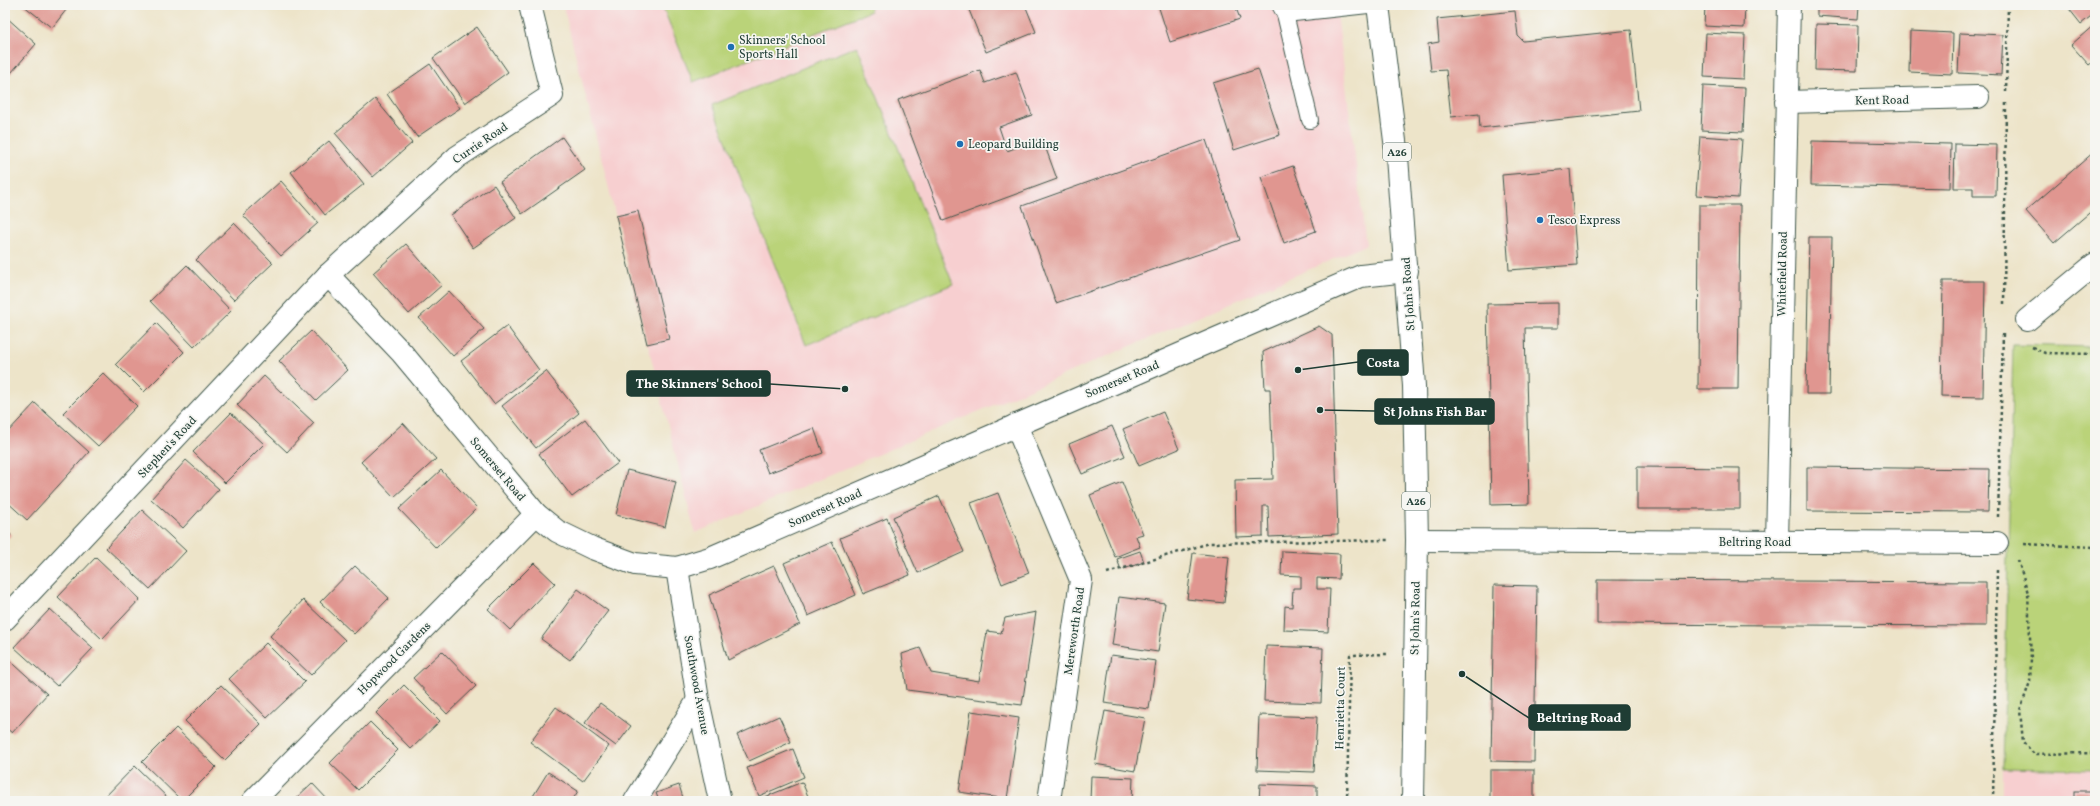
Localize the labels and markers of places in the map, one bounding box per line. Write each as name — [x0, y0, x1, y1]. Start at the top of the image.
place label: Skinners' School Sports Hall — [739, 33, 826, 63]
marker: Skinners' School Sports Hall — [726, 42, 736, 52]
place label: Leopard Building — [968, 137, 1059, 153]
marker: Leopard Building — [955, 139, 965, 149]
place label: Tesco Express — [1548, 213, 1620, 229]
marker: Tesco Express — [1535, 215, 1545, 225]
callout: Costa — [1358, 350, 1408, 375]
callout: The Skinners' School — [627, 371, 770, 396]
callout: St Johns Fish Bar — [1375, 399, 1494, 424]
callout: Beltring Road — [1529, 705, 1630, 730]

